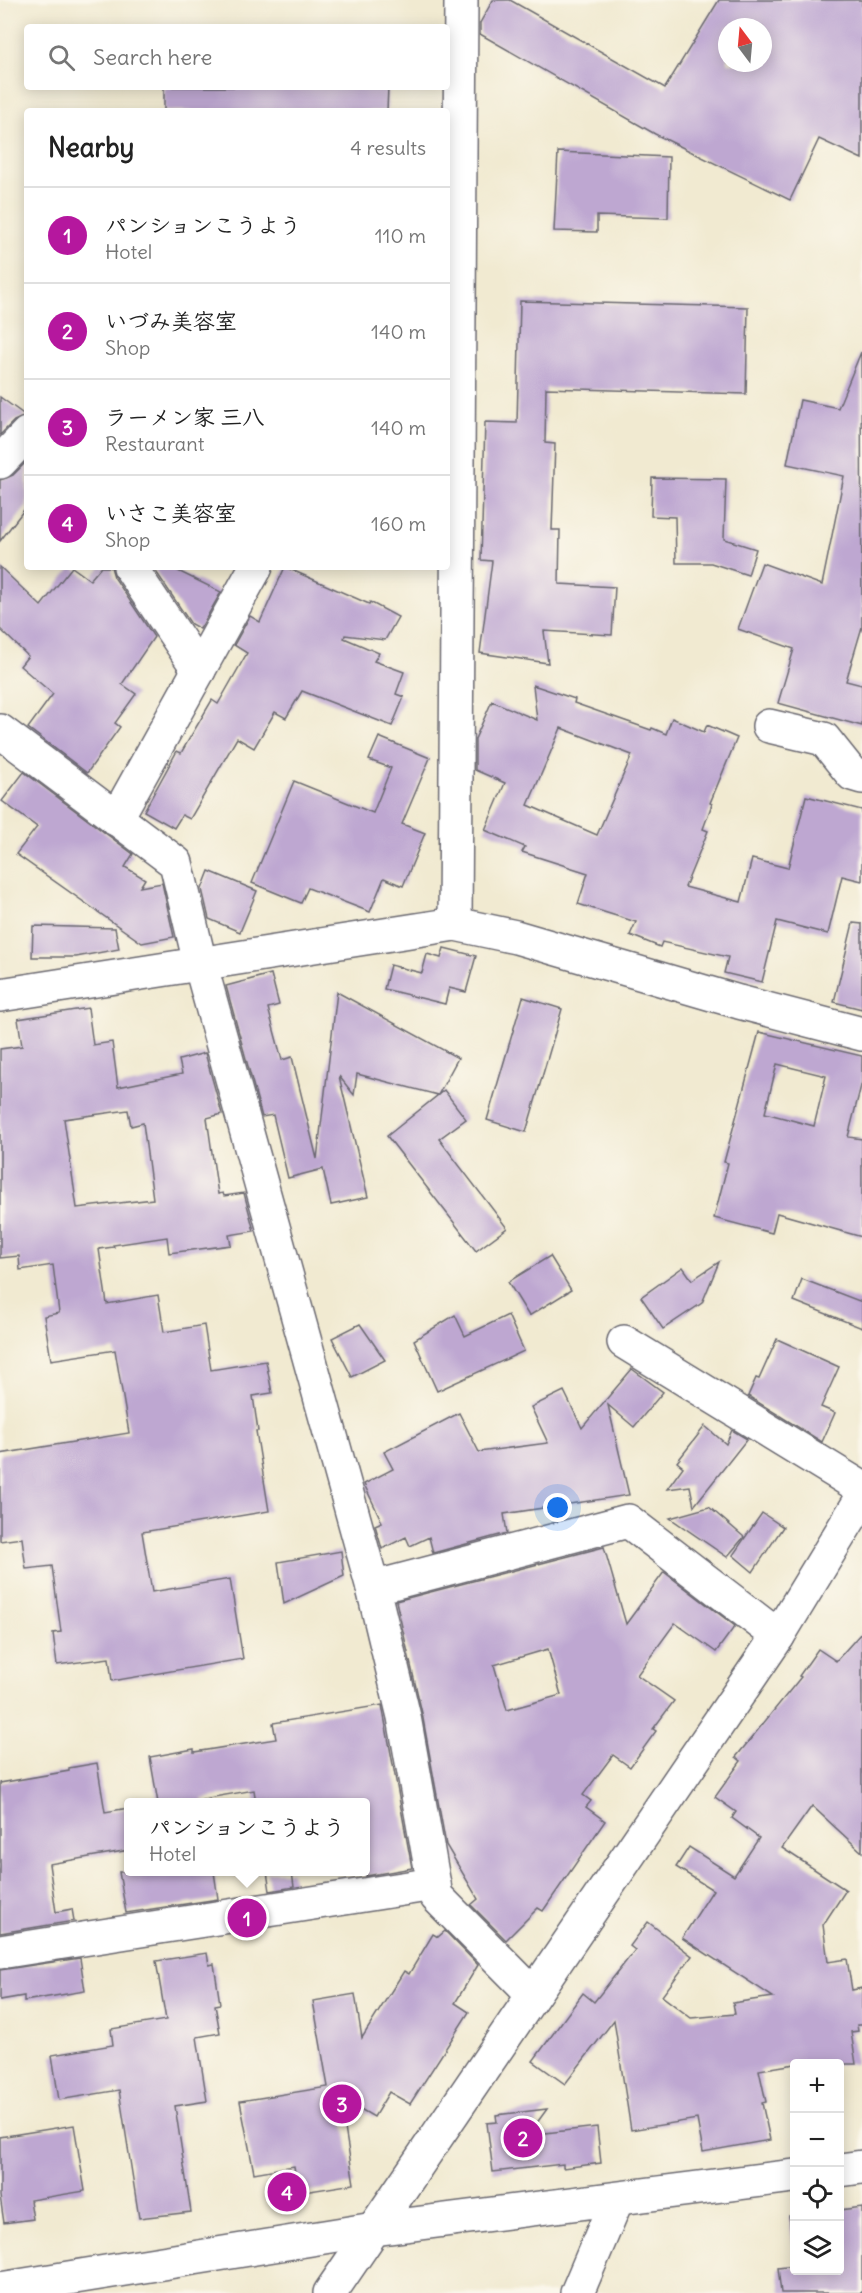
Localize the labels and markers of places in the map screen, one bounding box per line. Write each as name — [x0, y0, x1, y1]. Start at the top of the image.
pin: 1 — [228, 1896, 266, 1940]
pin: 3 — [322, 2082, 362, 2126]
pin: 2 — [504, 2116, 542, 2160]
pin: 4 — [268, 2170, 306, 2214]

